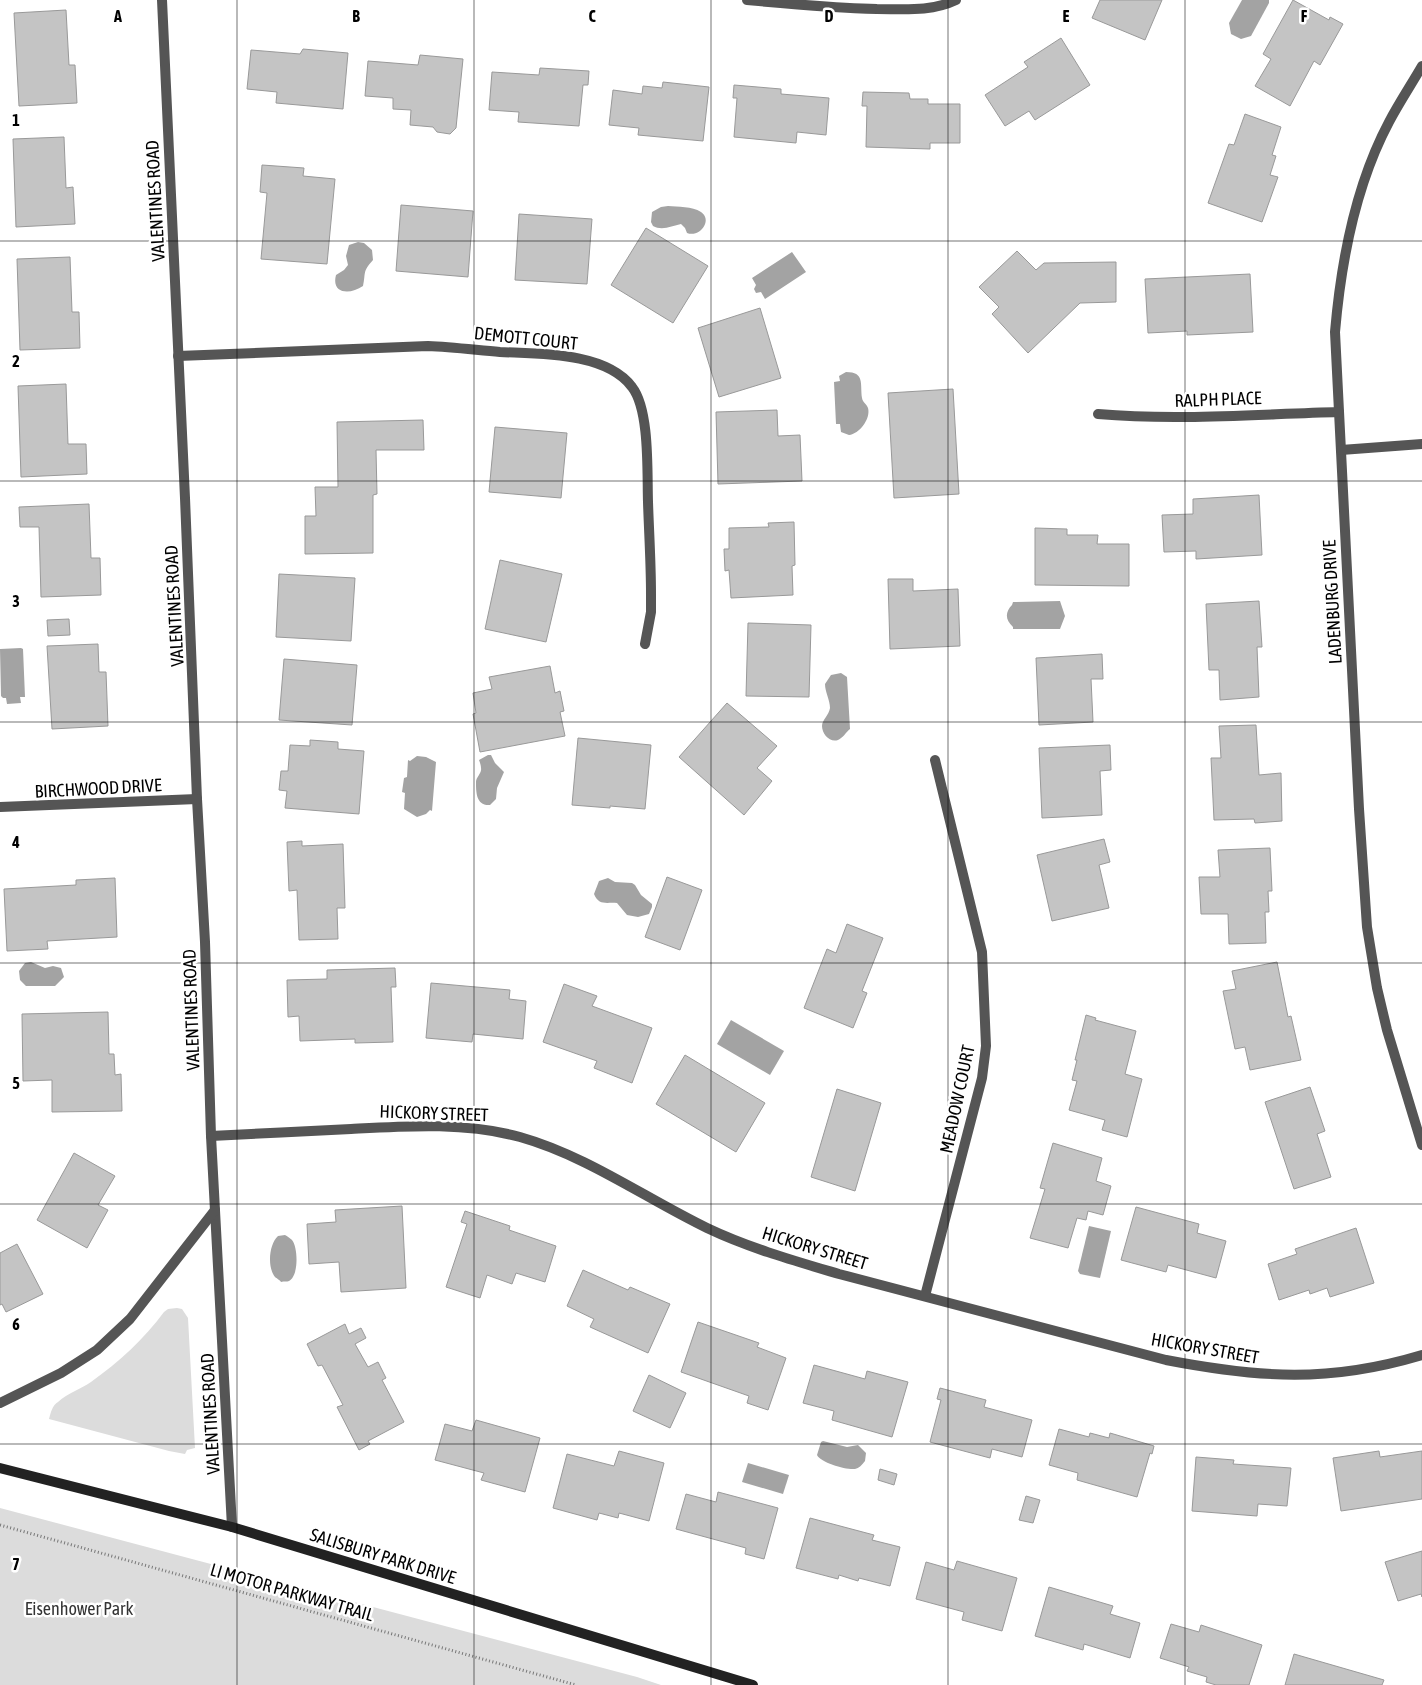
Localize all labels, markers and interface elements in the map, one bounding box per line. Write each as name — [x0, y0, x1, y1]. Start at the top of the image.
text: A — [113, 7, 122, 25]
text: B — [352, 7, 360, 25]
text: C — [588, 7, 596, 25]
text: D — [825, 7, 834, 25]
text: E — [1063, 7, 1070, 25]
text: F — [1301, 7, 1308, 25]
text: 1 — [12, 111, 20, 129]
street label: VALENTINES ROAD — [141, 140, 169, 262]
street label: DEMOTT COURT — [473, 322, 579, 354]
text: 2 — [12, 352, 20, 370]
street label: RALPH PLACE — [1174, 387, 1262, 411]
street label: LADENBURG DRIVE — [1318, 539, 1346, 665]
street label: VALENTINES ROAD — [160, 545, 188, 667]
text: 3 — [12, 592, 20, 610]
street label: BIRCHWOOD DRIVE — [34, 774, 162, 802]
text: 4 — [11, 833, 20, 851]
street label: VALENTINES ROAD — [178, 949, 204, 1071]
street label: MEADOW COURT — [935, 1043, 979, 1155]
text: 5 — [12, 1074, 20, 1092]
street label: HICKORY STREET — [379, 1101, 489, 1125]
street label: HICKORY STREET — [760, 1222, 870, 1274]
text: 6 — [12, 1315, 20, 1333]
street label: HICKORY STREET — [1150, 1328, 1261, 1368]
street label: VALENTINES ROAD — [196, 1353, 224, 1475]
street label: SALISBURY PARK DRIVE — [308, 1524, 459, 1588]
text: 7 — [12, 1555, 20, 1573]
street label: LI MOTOR PARKWAY TRAIL — [208, 1559, 376, 1625]
park label: Eisenhower Park — [25, 1598, 133, 1619]

